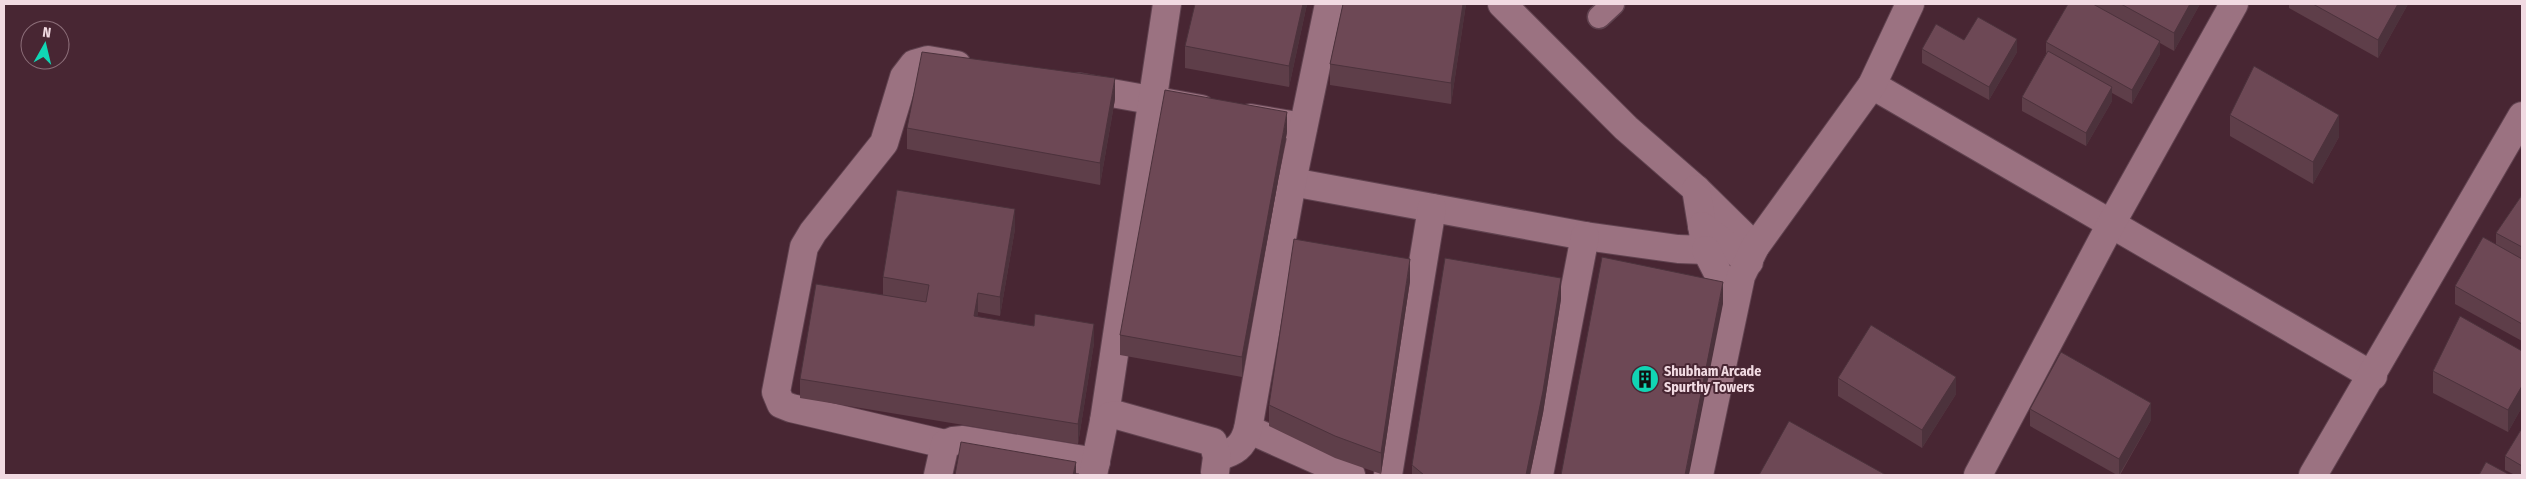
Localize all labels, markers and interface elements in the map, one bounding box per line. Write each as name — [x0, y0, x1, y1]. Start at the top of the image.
north arrow — [20, 20, 70, 70]
text: N — [41, 24, 52, 42]
place label: Shubham Arcade Spurthy Towers — [1664, 363, 1761, 396]
building icon: Shubham Arcade Spurthy Towers — [1630, 364, 1660, 394]

